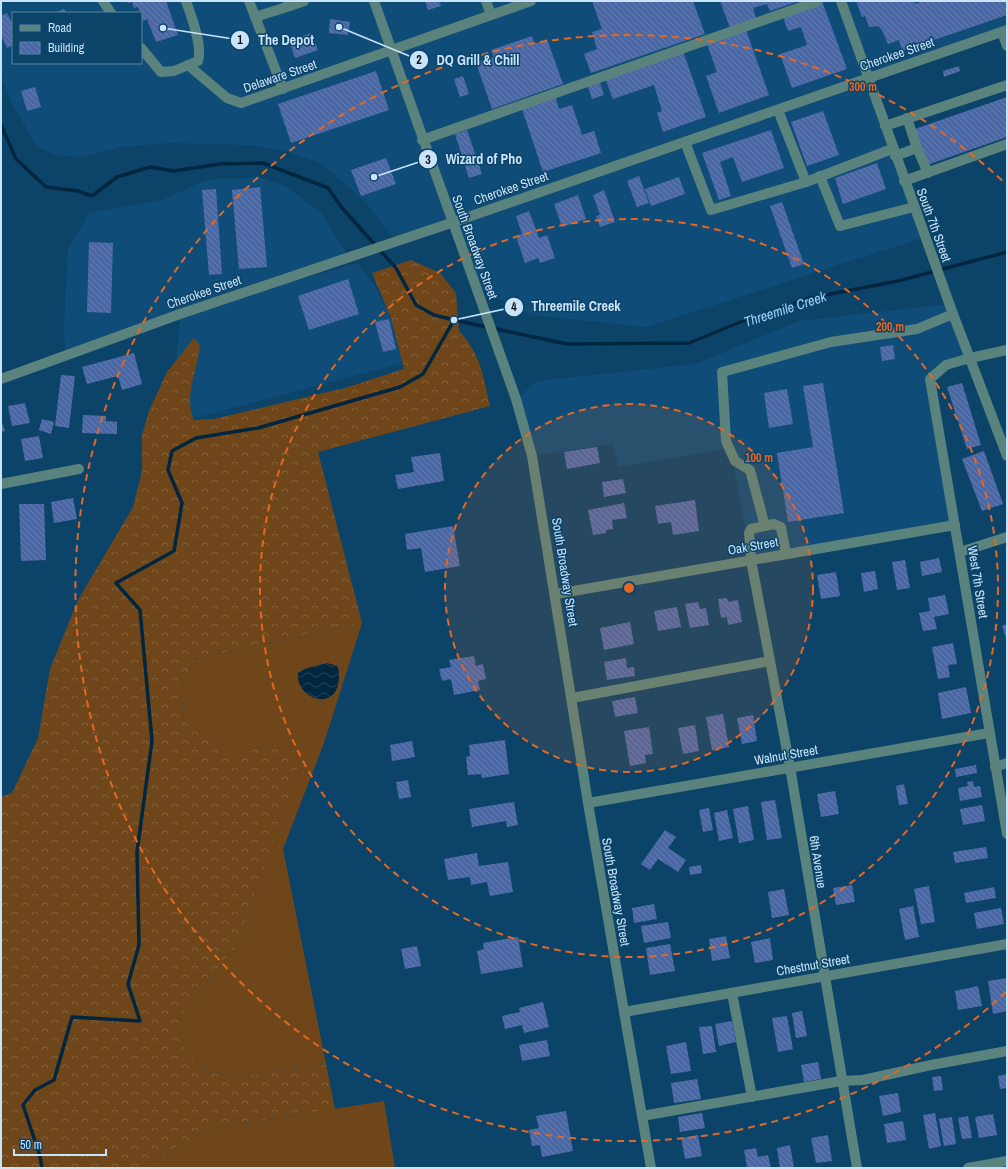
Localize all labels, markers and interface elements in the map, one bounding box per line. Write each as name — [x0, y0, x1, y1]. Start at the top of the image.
legend — [12, 12, 142, 64]
text: Road — [48, 20, 72, 36]
callout: The Depot — [230, 27, 322, 53]
text: The Depot — [258, 31, 314, 49]
text: 1 — [237, 32, 243, 48]
street label: Cherokee Street — [858, 33, 936, 75]
text: Building — [48, 40, 85, 56]
callout: DQ Grill & Chill — [409, 47, 528, 73]
text: DQ Grill & Chill — [437, 51, 519, 69]
text: 2 — [416, 52, 422, 68]
street label: Delaware Street — [241, 56, 319, 96]
text: 300 m — [849, 79, 877, 95]
callout: Wizard of Pho — [418, 146, 530, 172]
text: Wizard of Pho — [446, 150, 522, 168]
text: 3 — [425, 152, 431, 168]
street label: Cherokee Street — [472, 167, 550, 209]
street label: South 7th Street — [913, 186, 955, 264]
street label: South Broadway Street — [448, 193, 502, 301]
street label: Cherokee Street — [165, 271, 243, 313]
water label: Threemile Creek — [742, 287, 830, 331]
callout: Threemile Creek — [504, 294, 629, 320]
text: Threemile Creek — [531, 297, 621, 315]
text: 4 — [511, 299, 517, 315]
text: 200 m — [876, 319, 904, 335]
text: 100 m — [745, 450, 773, 466]
street label: South Broadway Street — [548, 517, 582, 627]
street label: Oak Street — [726, 533, 780, 559]
street label: West 7th Street — [964, 544, 992, 620]
centre of rings — [622, 581, 636, 595]
street label: Walnut Street — [753, 741, 819, 769]
street label: 6th Avenue — [805, 834, 831, 890]
street label: South Broadway Street — [598, 837, 634, 947]
street label: Chestnut Street — [775, 950, 851, 980]
scale bar — [14, 1131, 106, 1157]
text: 50 m — [20, 1137, 42, 1153]

